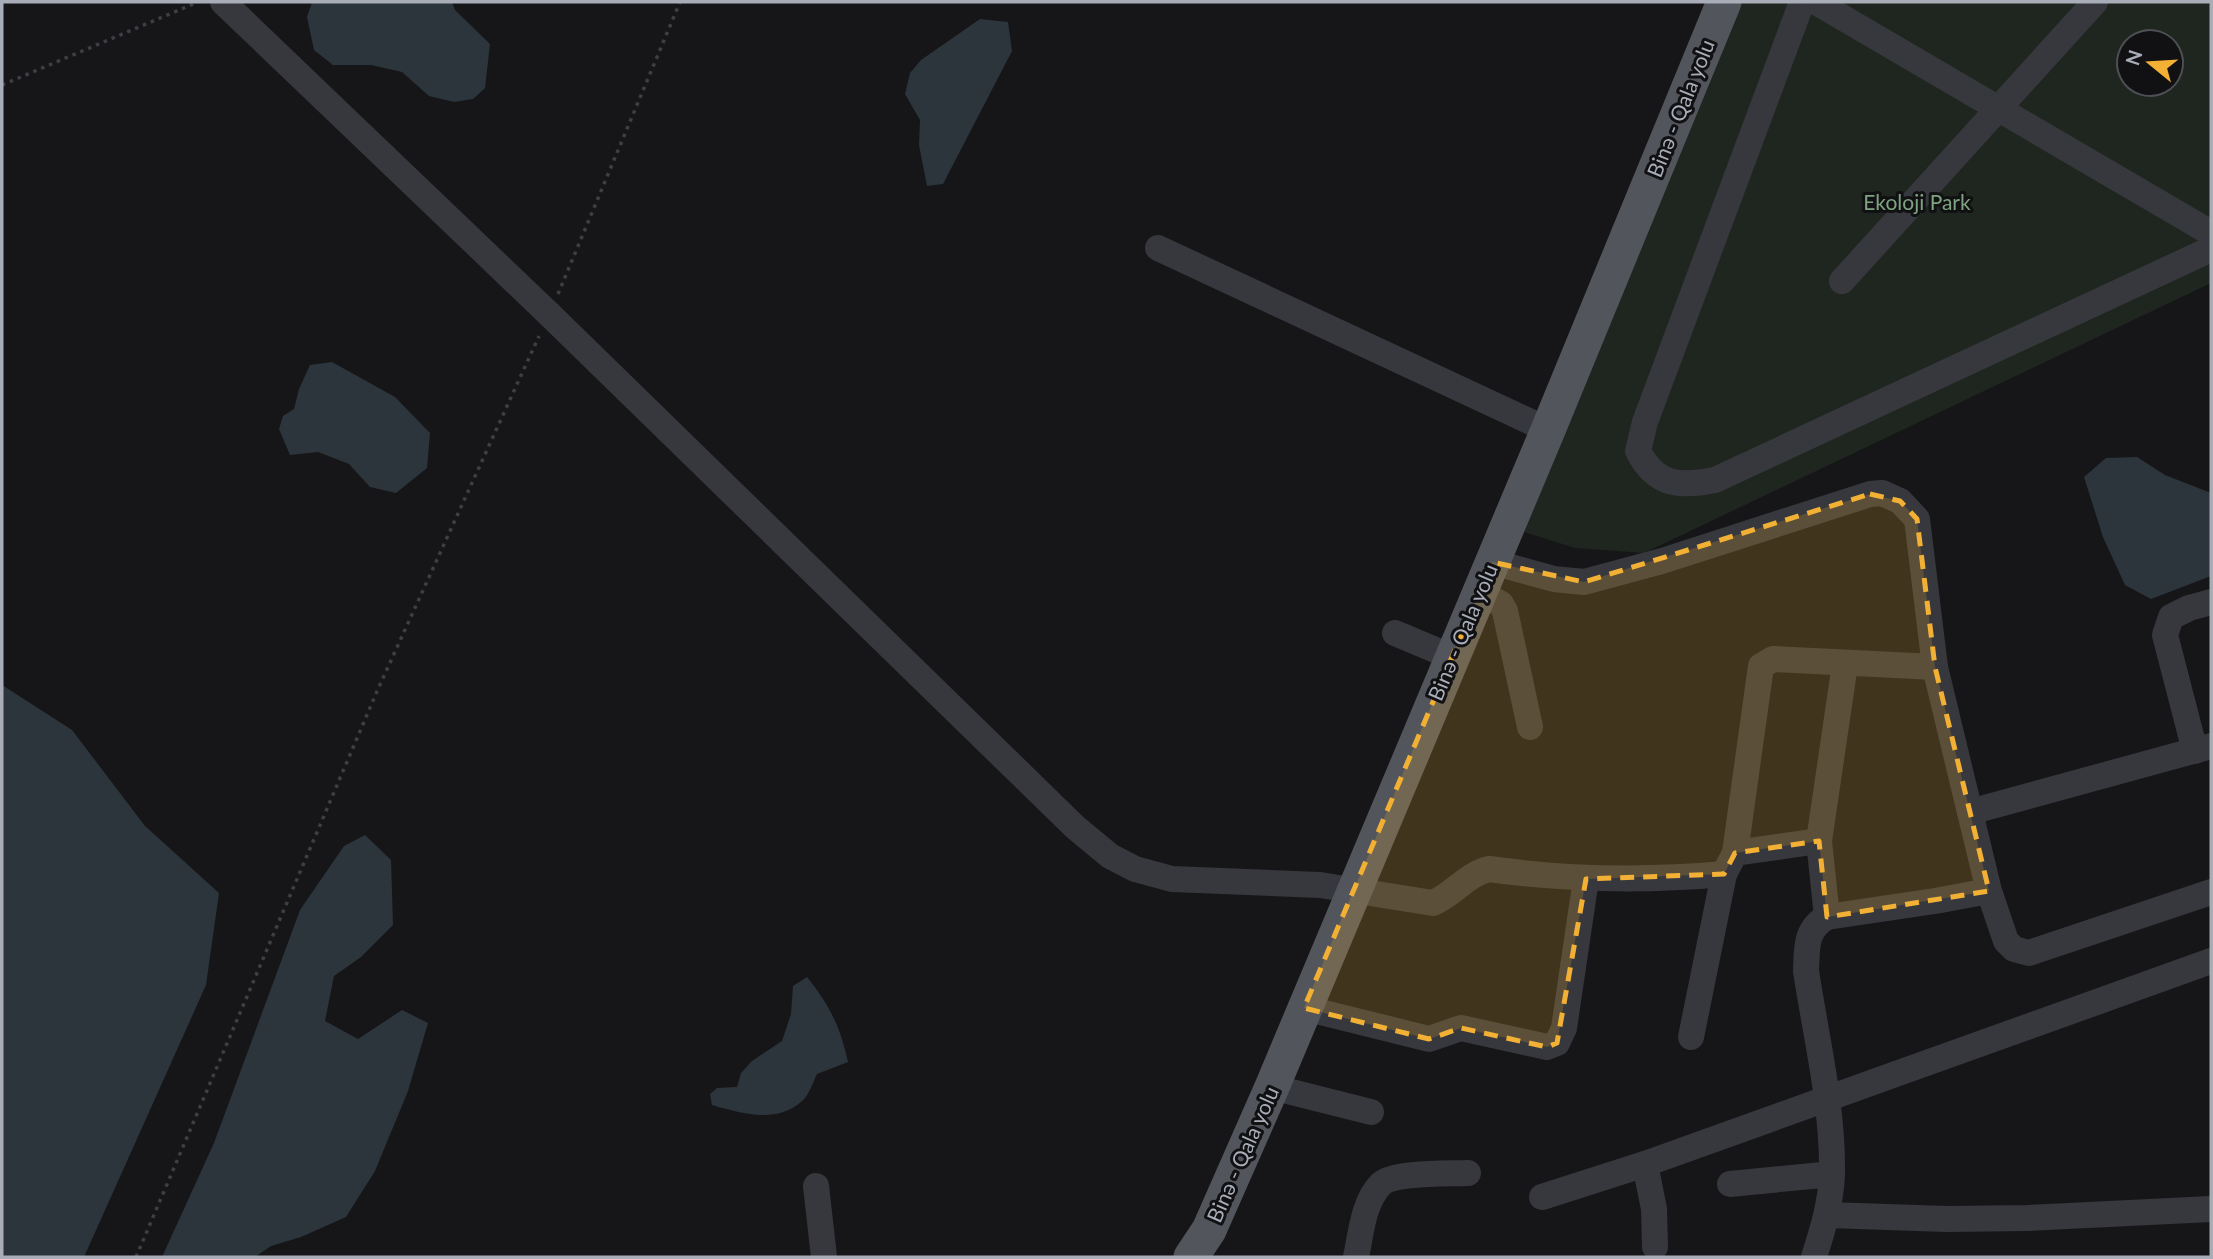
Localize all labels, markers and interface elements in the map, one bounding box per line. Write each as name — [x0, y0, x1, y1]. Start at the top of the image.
north arrow — [2115, 28, 2185, 98]
street label: Binə - Qala yolu — [1641, 36, 1719, 180]
text: N — [2120, 47, 2147, 68]
park label: Ekoloji Park — [1863, 189, 1971, 214]
street label: Binə - Qala yolu — [1422, 560, 1502, 704]
street label: Binə - Qala yolu — [1201, 1082, 1283, 1226]

